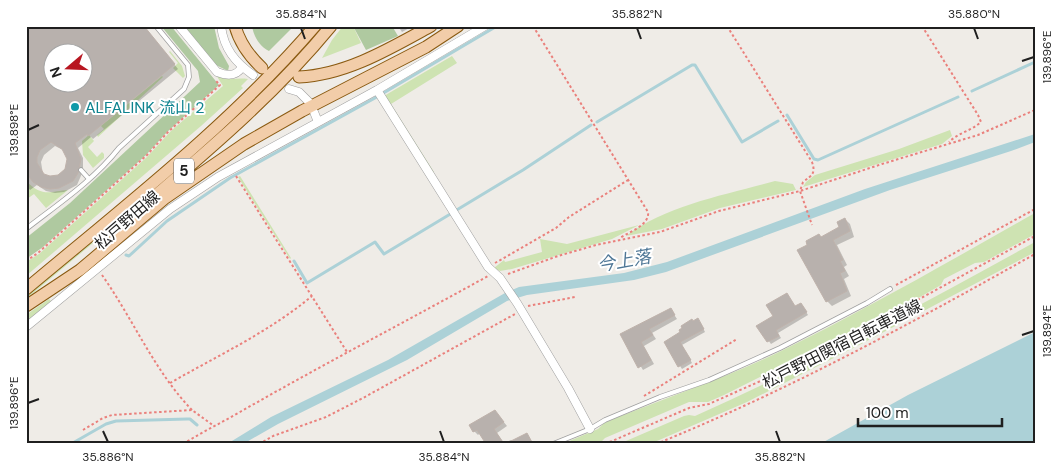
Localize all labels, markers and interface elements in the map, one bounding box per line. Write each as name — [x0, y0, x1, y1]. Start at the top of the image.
text: 35.884°N — [275, 6, 327, 22]
text: 35.882°N — [612, 6, 662, 22]
text: 35.880°N — [948, 6, 1000, 22]
text: 139.896°E — [1039, 30, 1055, 83]
north arrow — [42, 42, 92, 92]
text: N — [46, 64, 66, 80]
place label: ALFALINK 流山 2 — [85, 97, 204, 118]
marker: ALFALINK 流山 2 — [69, 101, 81, 113]
text: 139.898°E — [6, 104, 22, 156]
road number: 5 — [174, 158, 194, 184]
street label: 松戸野田線 — [90, 186, 164, 254]
water label: 今上落 — [595, 244, 656, 278]
street label: 松戸野田関宿自転車道線 — [759, 295, 925, 393]
text: 139.894°E — [1039, 304, 1055, 357]
text: 139.896°E — [6, 376, 22, 429]
scale bar — [858, 395, 1002, 427]
text: 100 m — [866, 403, 909, 423]
text: 35.886°N — [82, 449, 134, 465]
text: 35.884°N — [418, 449, 470, 465]
text: 35.882°N — [755, 449, 805, 465]

